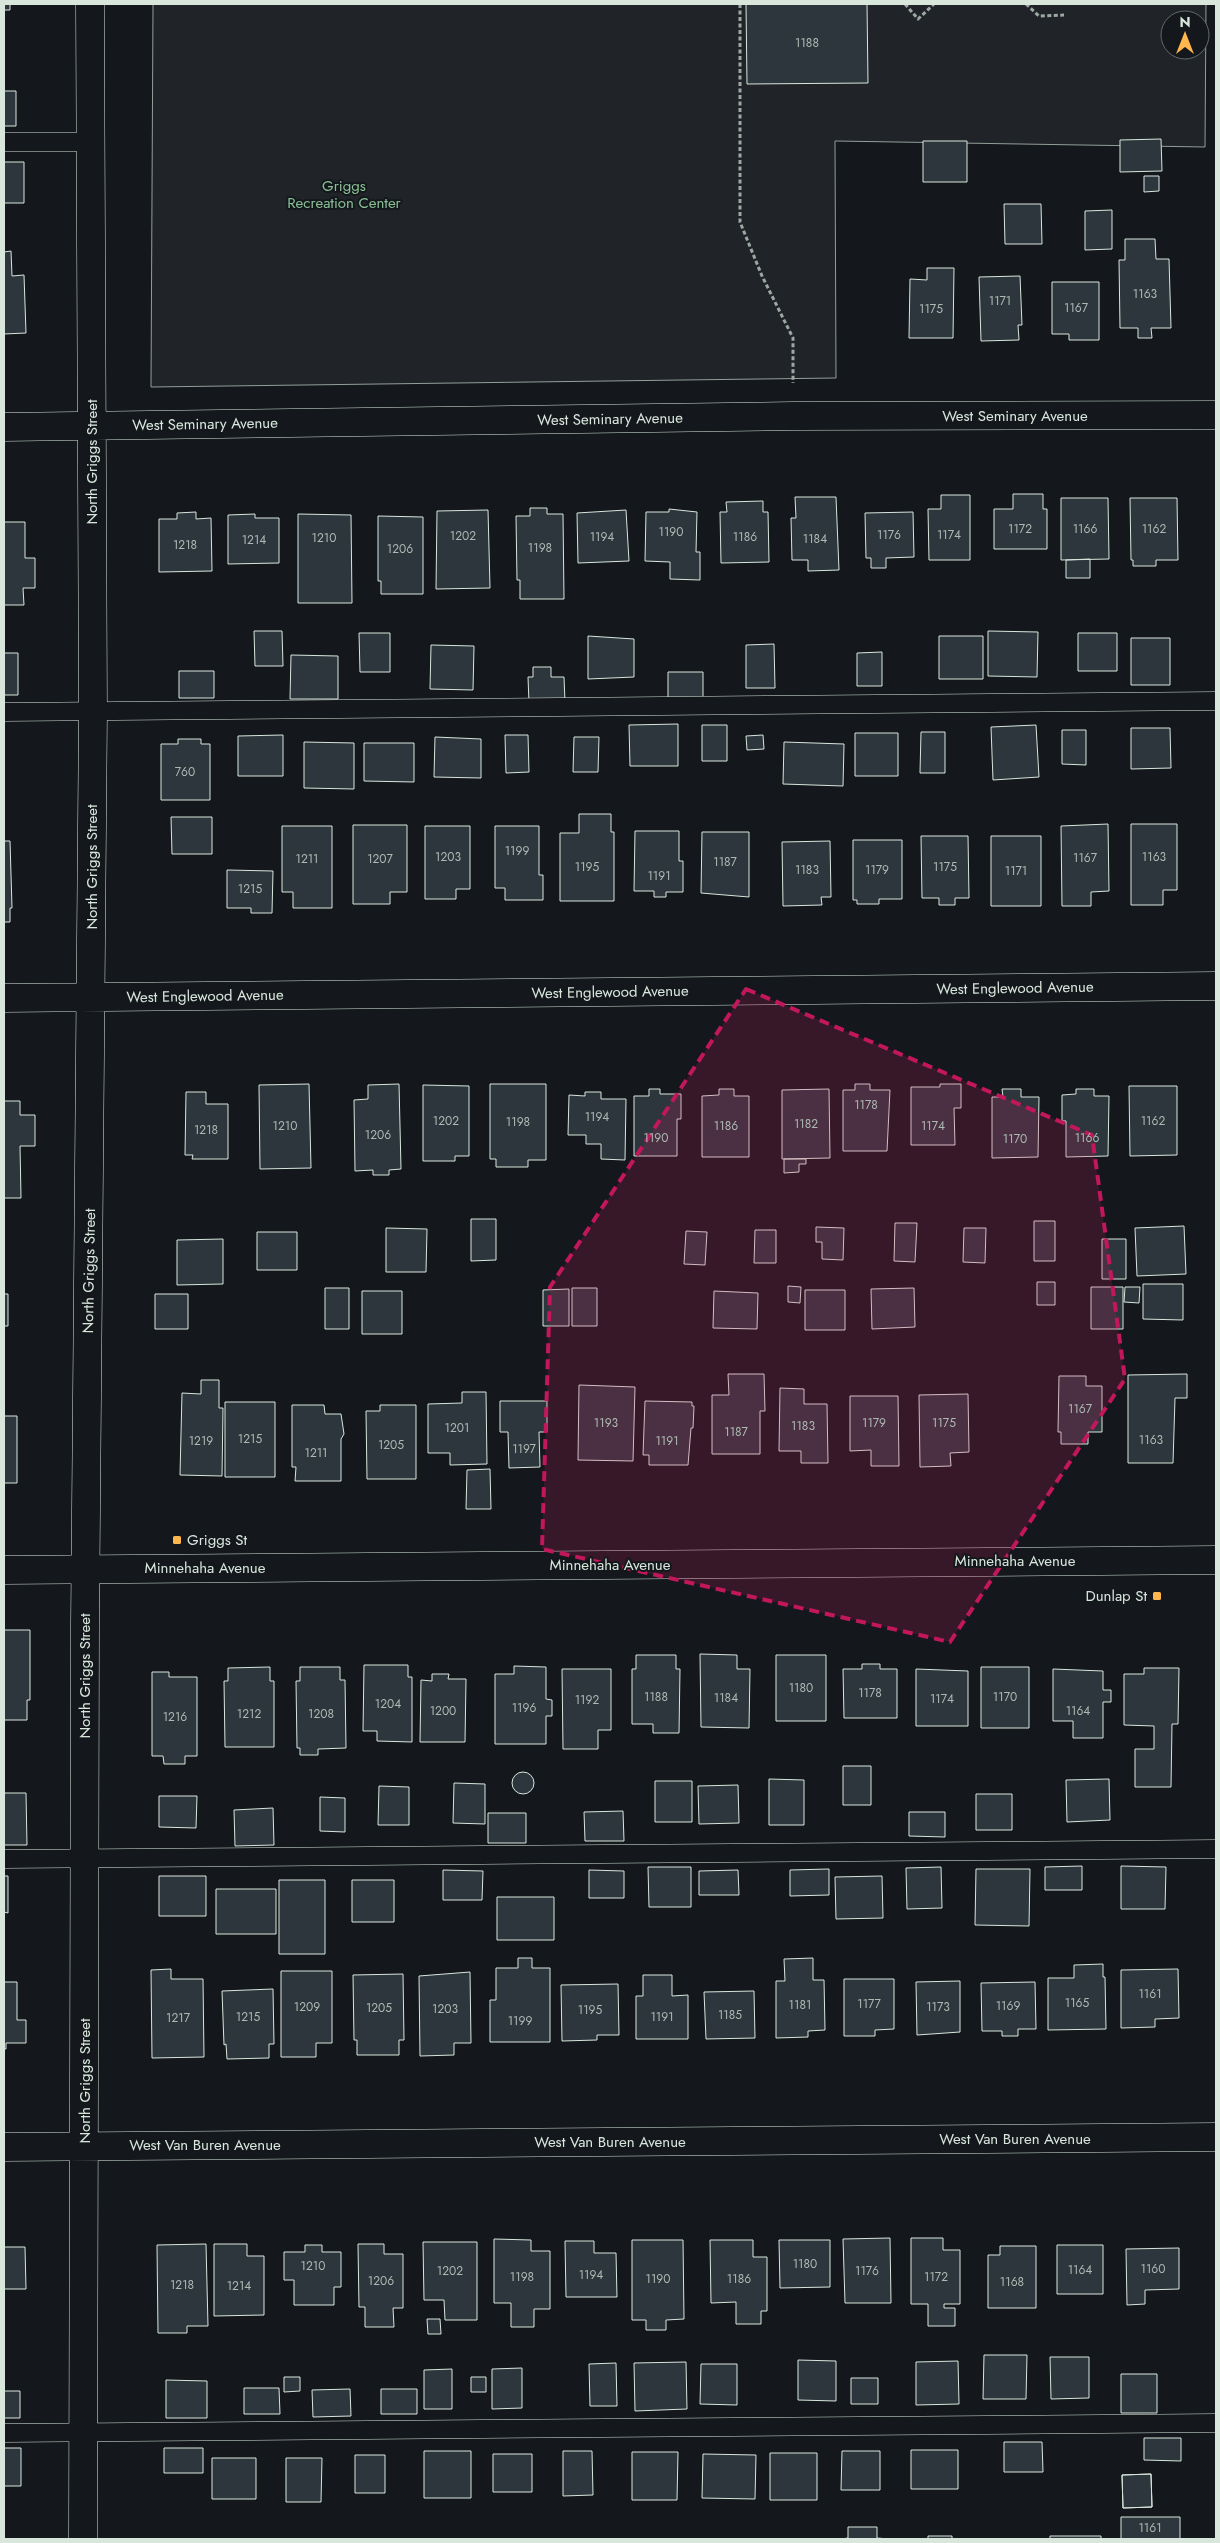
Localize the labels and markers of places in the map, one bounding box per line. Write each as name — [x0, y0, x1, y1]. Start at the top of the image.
place label: Griggs St — [187, 1529, 248, 1551]
marker: Griggs St — [171, 1534, 183, 1546]
place label: Dunlap St — [1086, 1585, 1147, 1607]
marker: Dunlap St — [1151, 1590, 1163, 1602]

